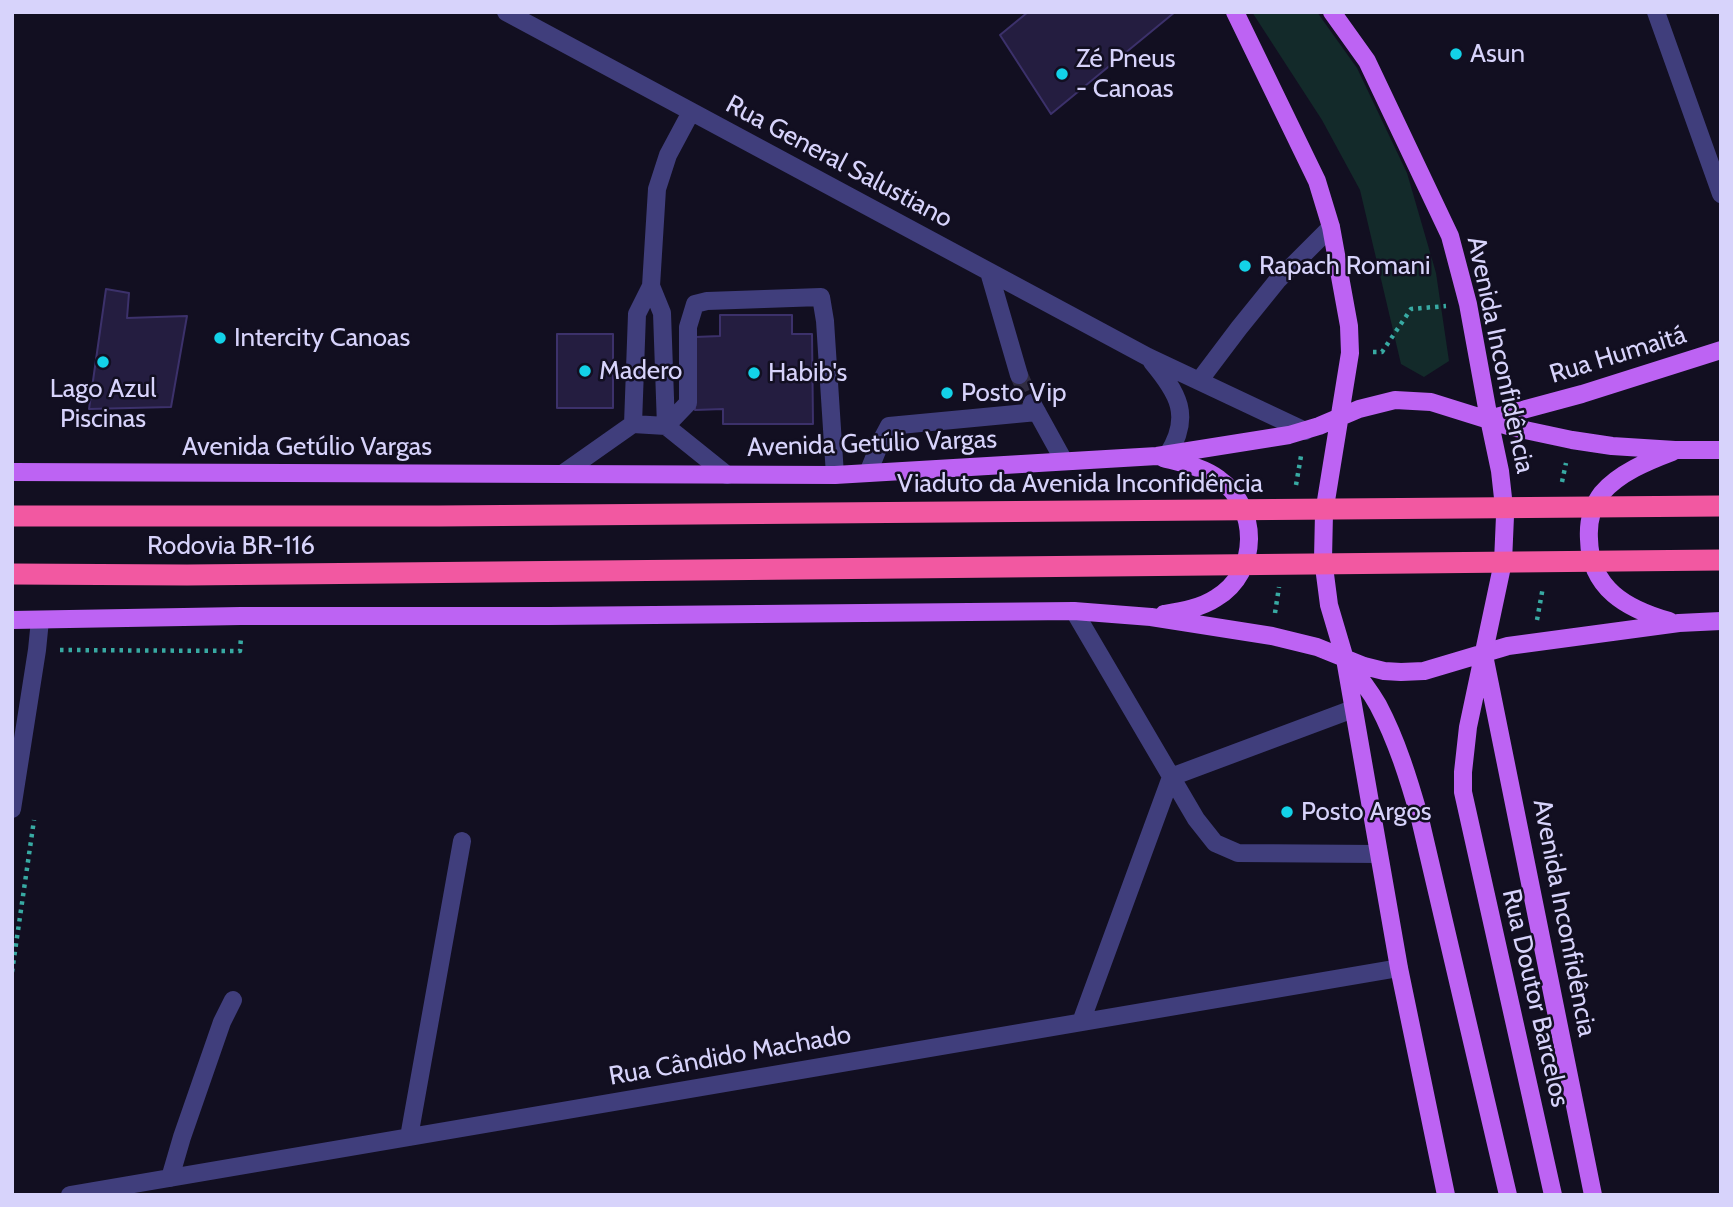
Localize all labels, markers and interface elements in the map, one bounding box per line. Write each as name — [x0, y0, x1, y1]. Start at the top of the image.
place label: Asun — [1470, 38, 1525, 70]
place label: Zé Pneus - Canoas — [1076, 43, 1176, 104]
marker: Asun — [1448, 46, 1464, 62]
marker: Zé Pneus - Canoas — [1054, 66, 1070, 82]
street label: Rua General Salustiano — [720, 89, 958, 235]
street label: Avenida Inconfidência — [1460, 234, 1540, 476]
place label: Rapach Romani — [1259, 250, 1431, 282]
marker: Rapach Romani — [1237, 258, 1253, 274]
street label: Rua Humaitá — [1546, 319, 1690, 391]
place label: Intercity Canoas — [234, 322, 410, 354]
marker: Intercity Canoas — [212, 330, 228, 346]
marker: Lago Azul Piscinas — [95, 354, 111, 370]
place label: Madero — [599, 355, 682, 387]
place label: Habib's — [768, 357, 847, 389]
marker: Madero — [577, 363, 593, 379]
marker: Habib's — [746, 365, 762, 381]
place label: Lago Azul Piscinas — [50, 373, 156, 434]
place label: Posto Vip — [961, 377, 1066, 409]
marker: Posto Vip — [939, 385, 955, 401]
street label: Avenida Getúlio Vargas — [746, 424, 998, 464]
street label: Avenida Getúlio Vargas — [182, 431, 432, 463]
street label: Viaduto da Avenida Inconfidência — [897, 468, 1263, 500]
street label: Rodovia BR-116 — [147, 530, 315, 562]
place label: Posto Argos — [1301, 796, 1431, 828]
street label: Avenida Inconfidência — [1526, 797, 1602, 1039]
marker: Posto Argos — [1279, 804, 1295, 820]
street label: Rua Doutor Barcelos — [1495, 886, 1575, 1110]
street label: Rua Cândido Machado — [606, 1019, 854, 1093]

